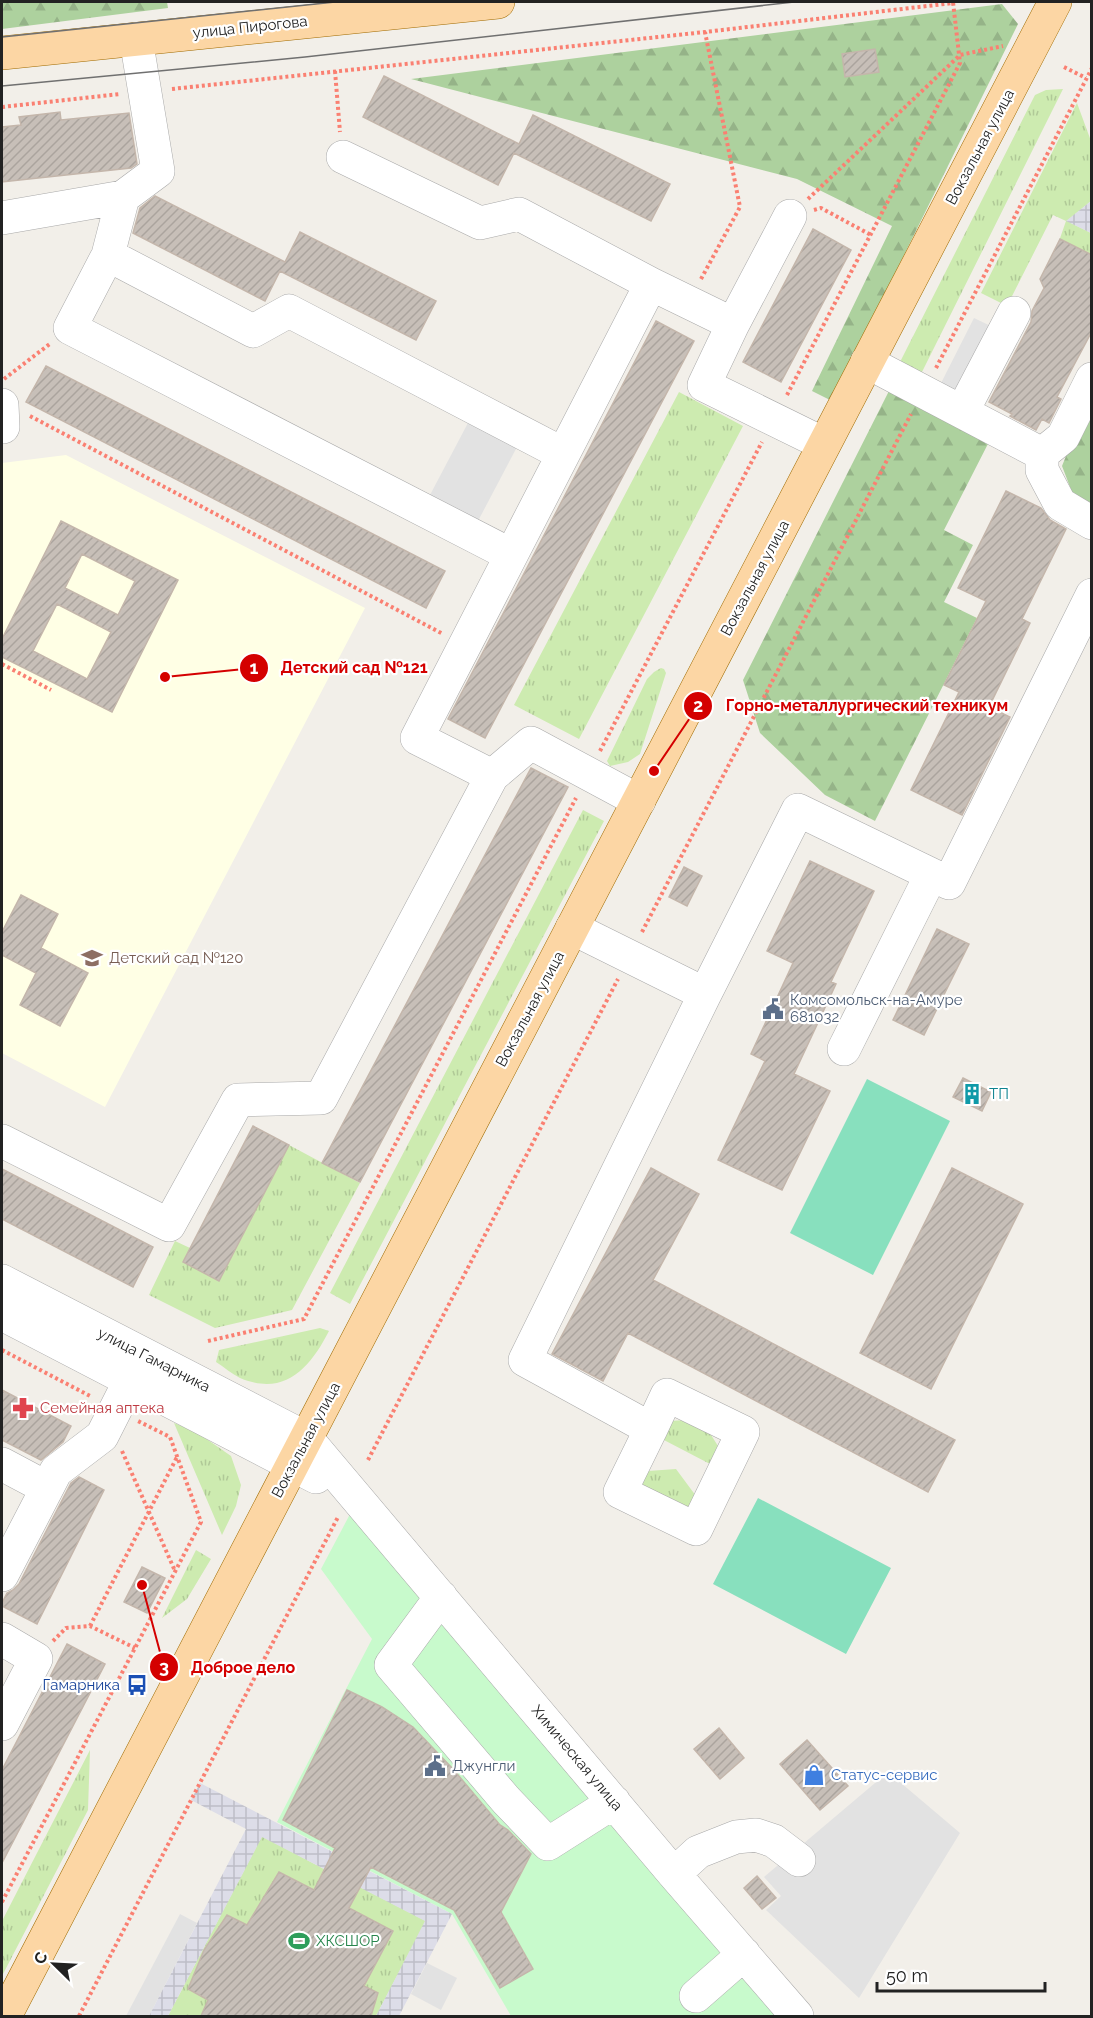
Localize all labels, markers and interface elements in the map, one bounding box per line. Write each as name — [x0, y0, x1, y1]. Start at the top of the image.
street label: улица Пирогова — [192, 12, 308, 42]
street label: Вокзальная улица — [942, 86, 1018, 208]
street label: Вокзальная улица — [717, 517, 793, 639]
callout: Детский сад №121 — [239, 651, 440, 685]
text: 1 — [250, 657, 259, 678]
text: Детский сад №121 — [280, 658, 428, 677]
callout: Горно-металлургический техникум — [683, 689, 1020, 723]
text: 2 — [693, 695, 703, 716]
text: Горно-металлургический техникум — [726, 696, 1008, 715]
school or university icon: Детский сад №120 — [80, 946, 104, 970]
street label: Вокзальная улица — [492, 948, 568, 1070]
place label: Детский сад №120 — [109, 949, 243, 967]
place label: Комсомольск-на-Амуре 681032 — [790, 991, 963, 1026]
public building icon: Комсомольск-на-Амуре 681032 — [761, 997, 785, 1021]
building icon: ТП — [960, 1082, 984, 1106]
place label: ТП — [989, 1085, 1009, 1103]
street label: улица Гамарника — [95, 1324, 213, 1396]
street label: Вокзальная улица — [268, 1379, 344, 1501]
pharmacy icon: Семейная аптека — [11, 1396, 35, 1420]
place label: Семейная аптека — [40, 1399, 164, 1417]
callout: Доброе дело — [149, 1650, 308, 1684]
text: 3 — [159, 1656, 169, 1677]
text: Доброе дело — [191, 1658, 296, 1677]
bus stop icon: Гамарника — [125, 1673, 149, 1697]
place label: Гамарника — [43, 1676, 120, 1694]
street label: Химическая улица — [528, 1702, 626, 1814]
public building icon: Джунгли — [423, 1754, 447, 1778]
place label: Джунгли — [452, 1757, 515, 1775]
shop icon: Статус-сервис — [802, 1763, 826, 1787]
place label: Статус-сервис — [831, 1766, 937, 1784]
sports icon: ХКСШОР — [287, 1929, 311, 1953]
place label: ХКСШОР — [316, 1932, 380, 1950]
north arrow — [24, 1934, 84, 1994]
text: С — [30, 1949, 52, 1967]
scale bar — [877, 1955, 1045, 1993]
text: 50 m — [886, 1965, 928, 1986]

